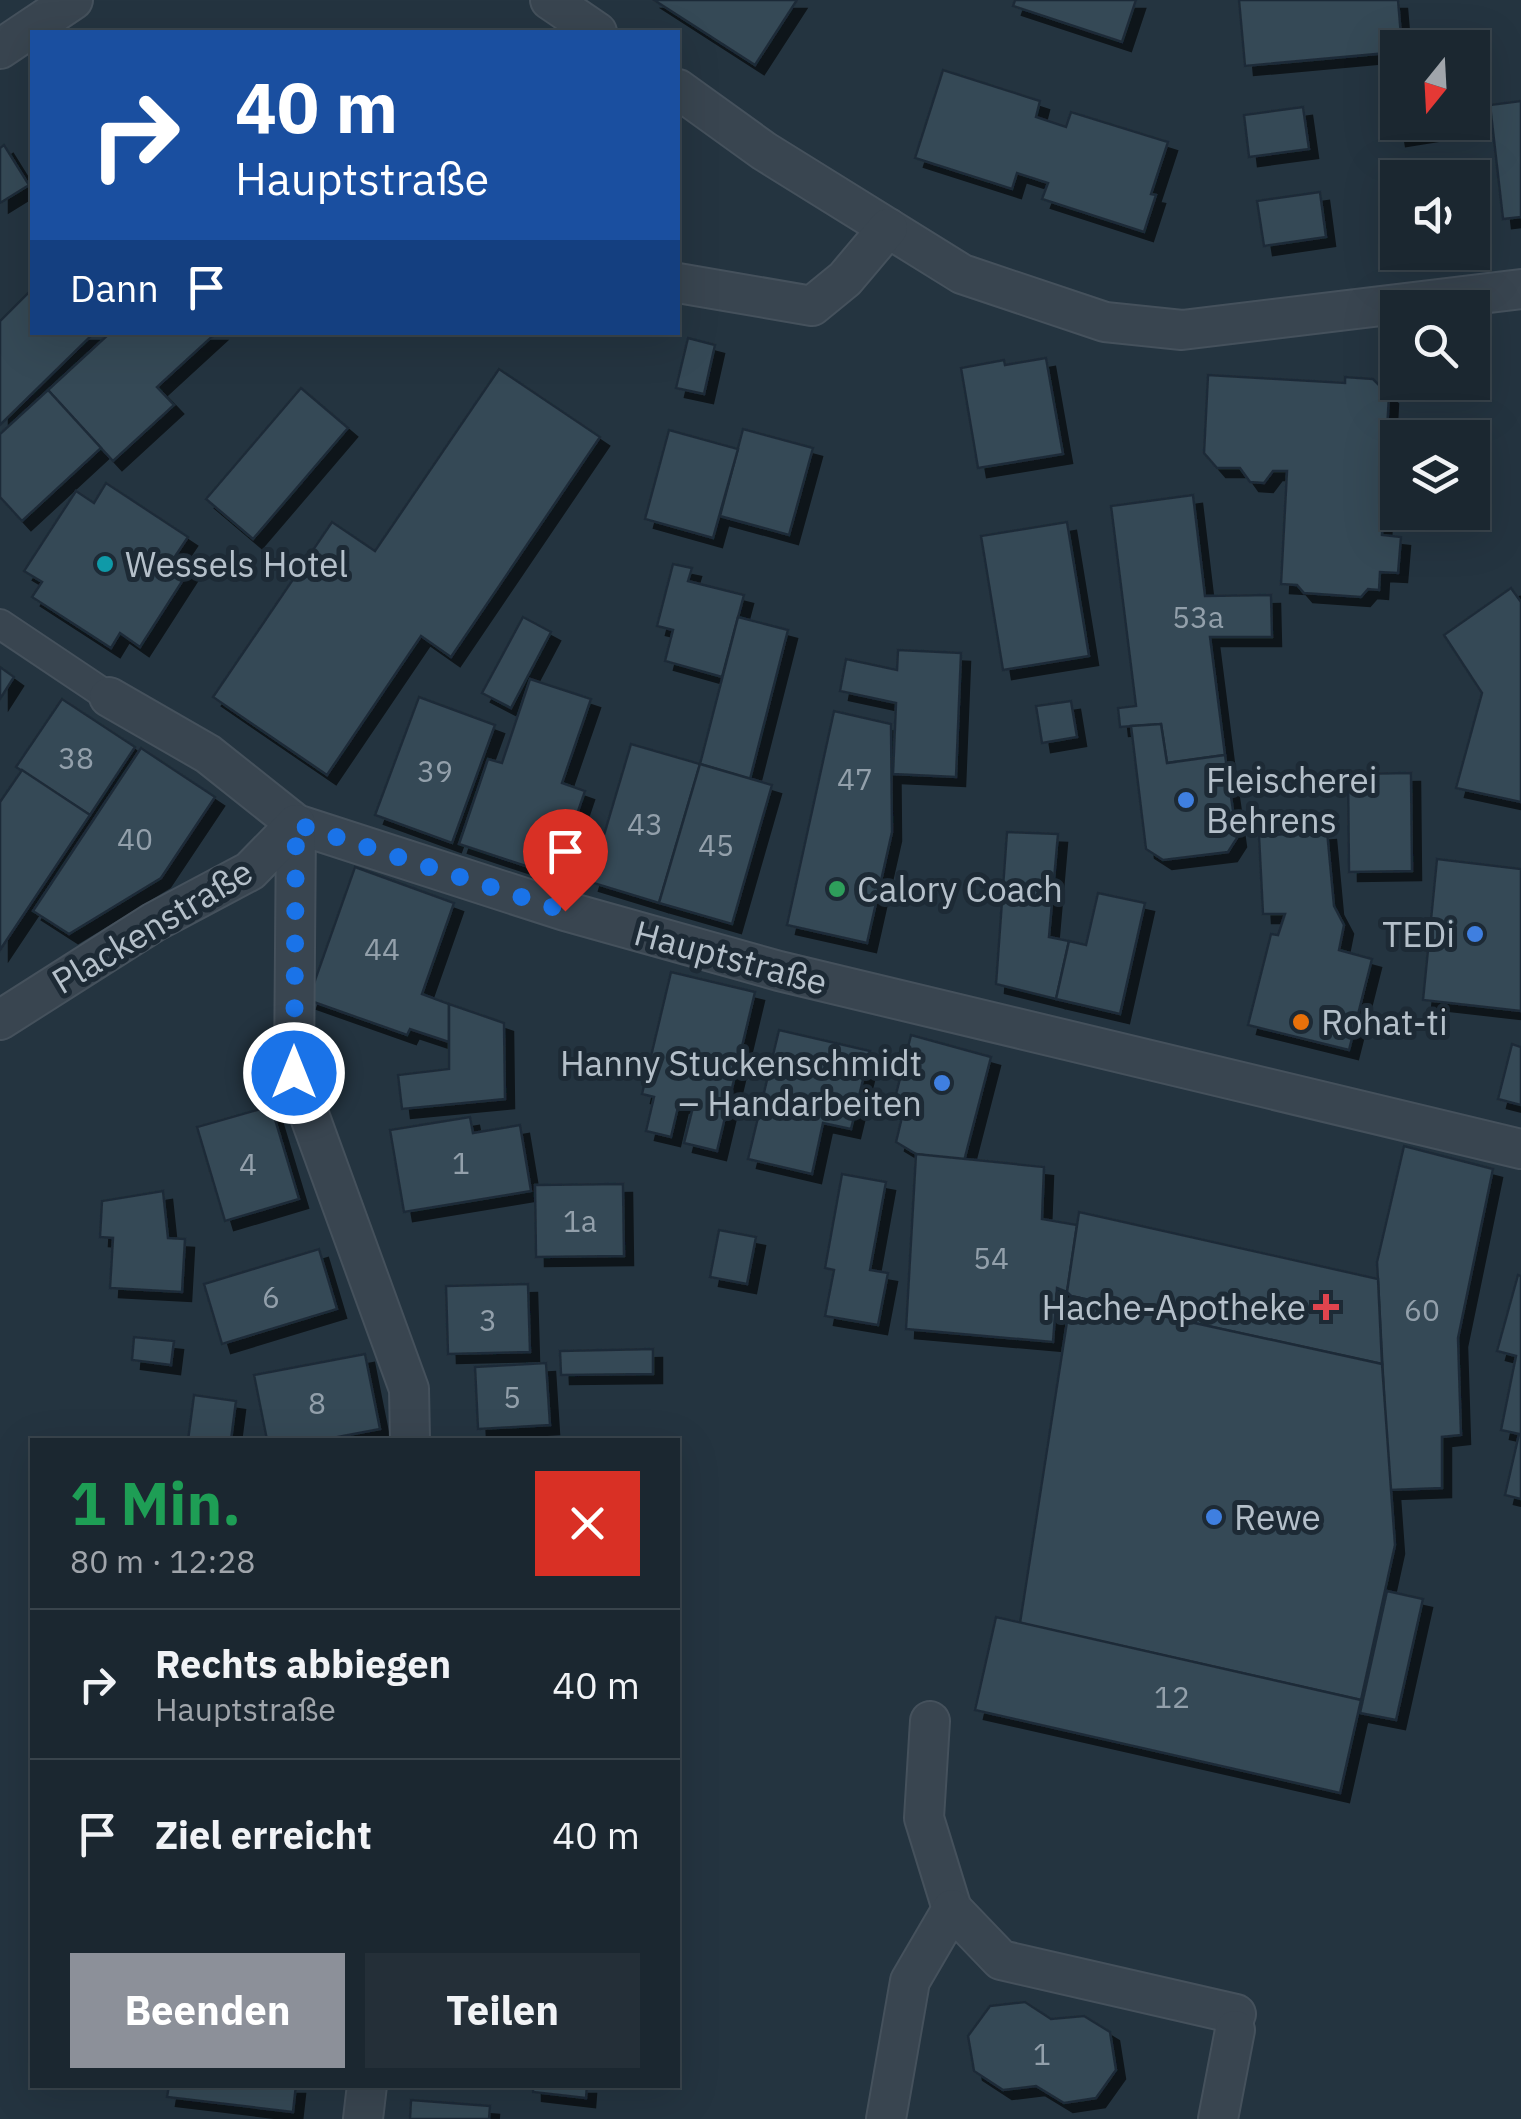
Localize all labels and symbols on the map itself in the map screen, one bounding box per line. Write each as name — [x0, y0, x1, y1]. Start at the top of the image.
north arrow — [1380, 30, 1490, 140]
place label: Wessels Hotel — [125, 541, 348, 587]
marker: Wessels Hotel — [94, 553, 116, 575]
house number: 53a — [1172, 597, 1224, 636]
house number: 38 — [58, 738, 94, 777]
house number: 39 — [417, 751, 453, 790]
place label: Fleischerei Behrens — [1206, 757, 1377, 843]
house number: 47 — [837, 759, 873, 798]
marker: Fleischerei Behrens — [1175, 789, 1197, 811]
house number: 43 — [627, 804, 663, 843]
pin — [523, 809, 608, 912]
house number: 40 — [117, 819, 153, 858]
house number: 45 — [698, 825, 734, 864]
street label: Plackenstraße — [43, 848, 261, 1004]
place label: Calory Coach — [857, 866, 1063, 912]
marker: Calory Coach — [826, 878, 848, 900]
street label: Hauptstraße — [630, 909, 832, 1005]
place label: TEDi — [1382, 911, 1455, 957]
marker: TEDi — [1464, 923, 1486, 945]
house number: 44 — [364, 929, 400, 968]
place label: Rohat-ti — [1321, 999, 1448, 1045]
marker: Rohat-ti — [1290, 1011, 1312, 1033]
position arrow — [242, 1021, 346, 1125]
place label: Hanny Stuckenschmidt – Handarbeiten — [560, 1040, 922, 1126]
marker: Hanny Stuckenschmidt – Handarbeiten — [931, 1072, 953, 1094]
house number: 1 — [452, 1143, 470, 1182]
house number: 4 — [239, 1144, 257, 1183]
house number: 1a — [563, 1201, 597, 1240]
house number: 54 — [973, 1238, 1009, 1277]
house number: 6 — [262, 1277, 280, 1316]
place label: Hache-Apotheke — [1041, 1284, 1306, 1330]
house number: 60 — [1404, 1290, 1440, 1329]
marker: Hache-Apotheke — [1315, 1296, 1337, 1318]
house number: 3 — [479, 1300, 497, 1339]
house number: 5 — [503, 1377, 521, 1416]
house number: 8 — [308, 1383, 326, 1422]
place label: Rewe — [1234, 1494, 1321, 1540]
marker: Rewe — [1203, 1506, 1225, 1528]
house number: 12 — [1154, 1677, 1190, 1716]
house number: 1 — [1033, 2034, 1051, 2073]

